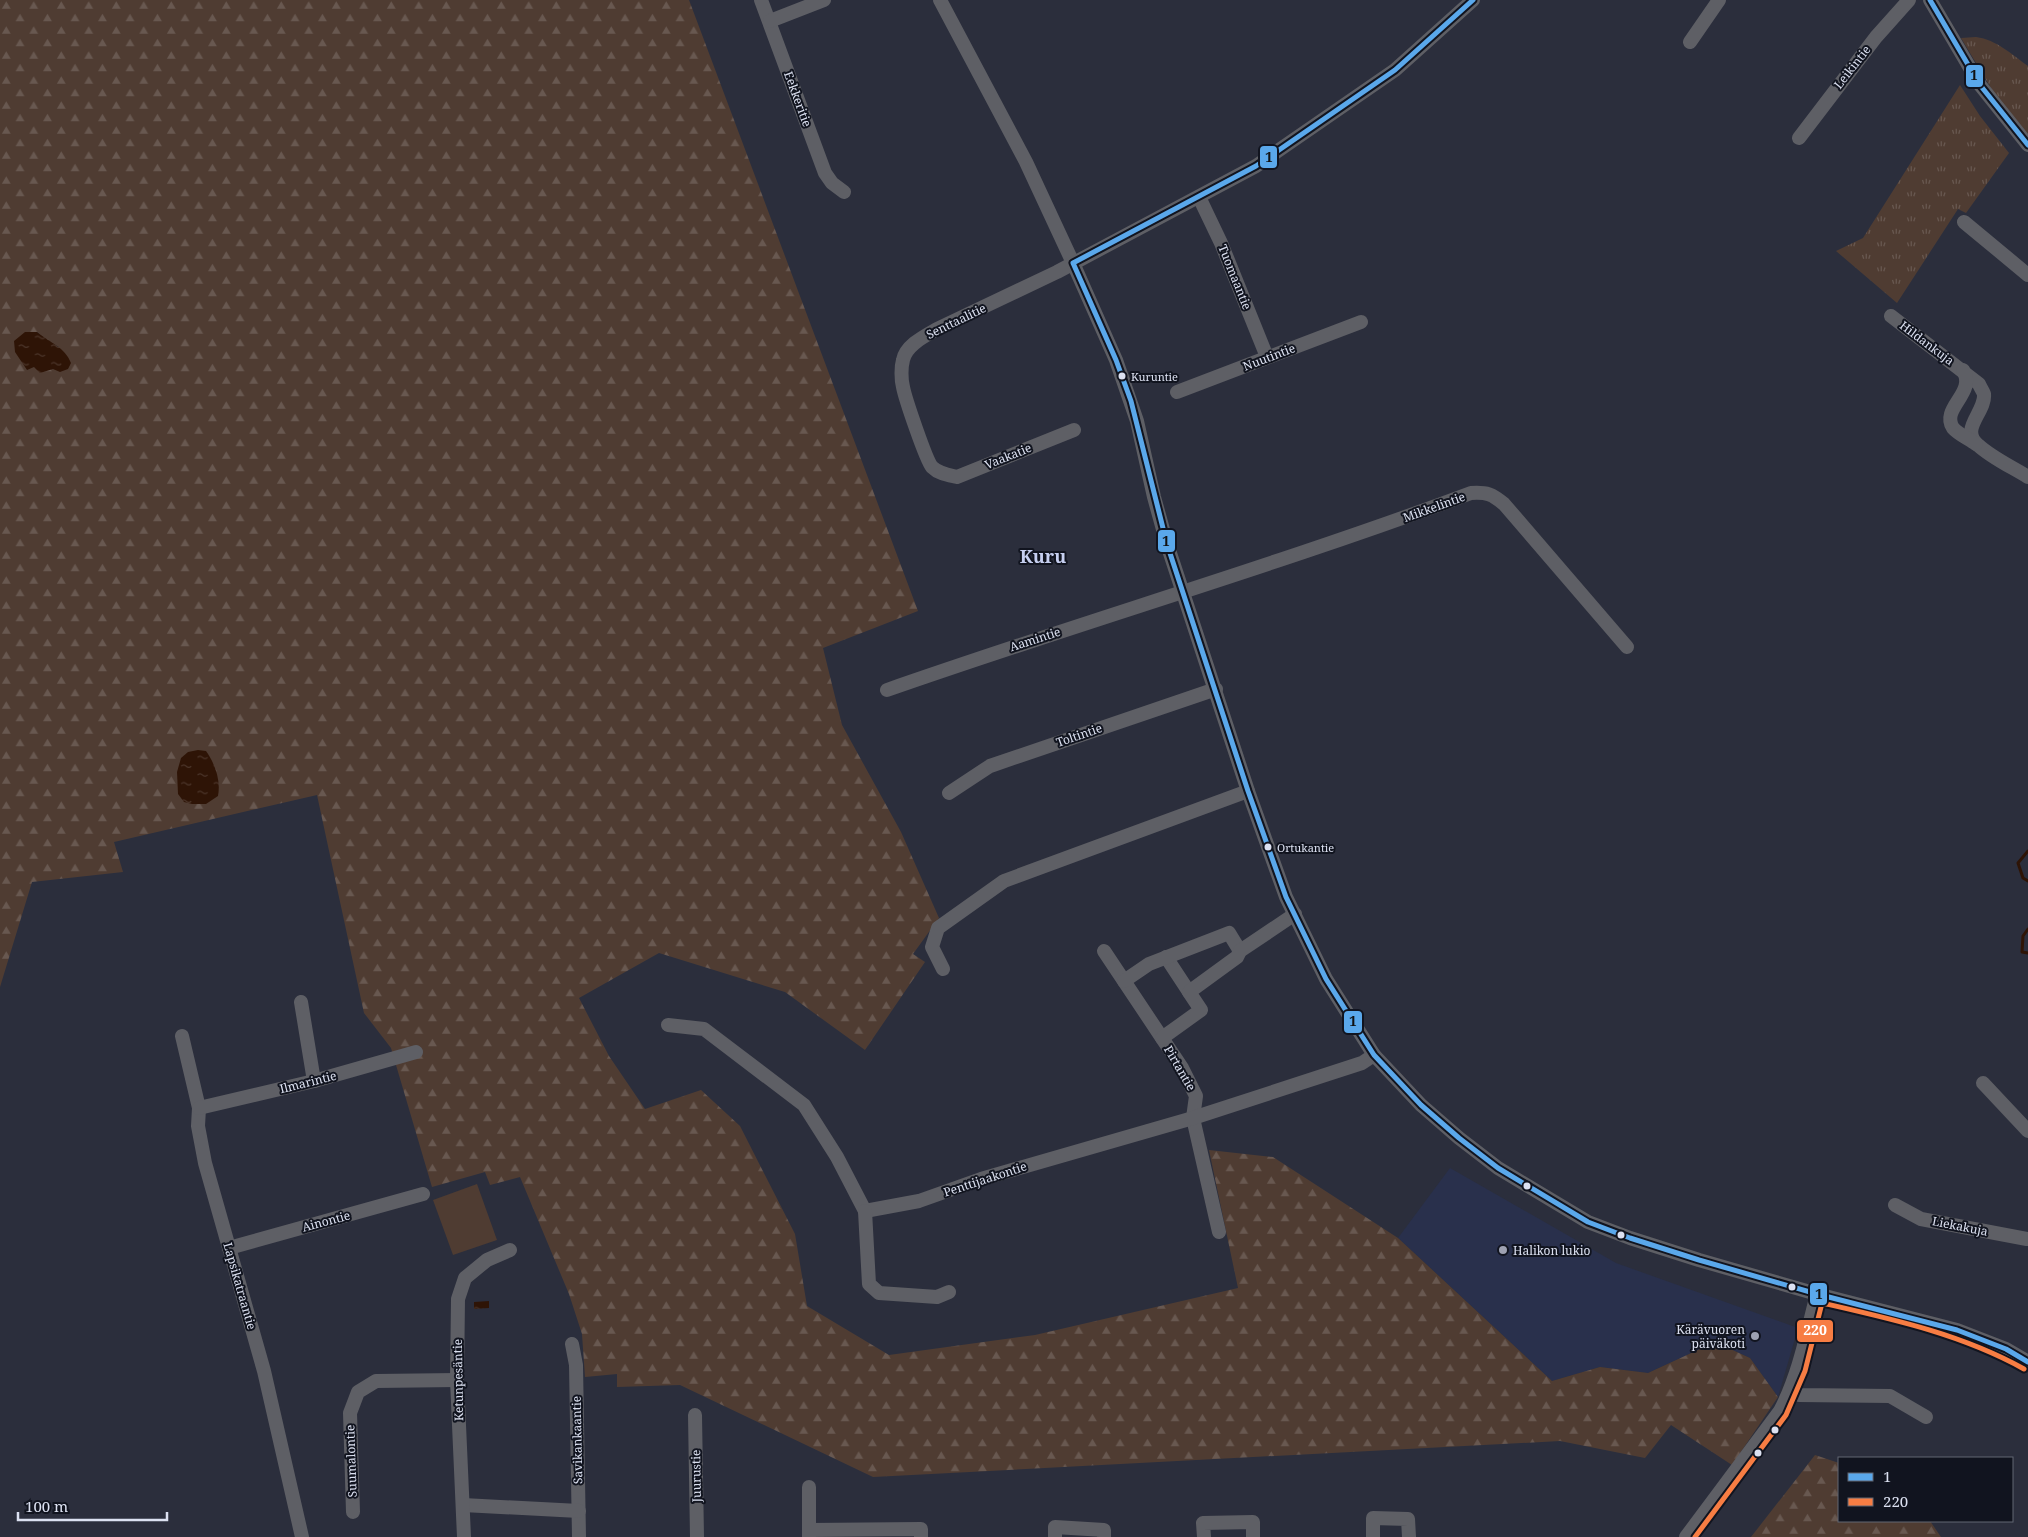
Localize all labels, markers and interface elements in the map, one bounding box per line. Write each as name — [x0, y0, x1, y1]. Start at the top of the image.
street label: Leikintie — [1830, 42, 1874, 92]
line badge: 1 — [1965, 64, 1984, 88]
text: 1 — [1970, 65, 1978, 84]
street label: Eekkeritie — [780, 69, 816, 129]
line badge: 1 — [1259, 145, 1278, 169]
text: 1 — [1265, 147, 1273, 166]
street label: Tuomaantie — [1214, 242, 1256, 312]
street label: Senttaalitie — [923, 299, 989, 343]
street label: Hildankuja — [1896, 317, 1958, 369]
street label: Nuutintie — [1240, 339, 1298, 375]
place label: Kuruntie — [1131, 369, 1178, 384]
marker: Kuruntie — [1117, 371, 1127, 381]
street label: Vaakatie — [982, 439, 1034, 473]
street label: Mikkelintie — [1401, 488, 1467, 526]
line badge: 1 — [1157, 529, 1176, 553]
text: 1 — [1162, 531, 1170, 550]
district label: Kuru — [1020, 544, 1066, 568]
street label: Aamintie — [1007, 623, 1063, 655]
street label: Toltintie — [1054, 719, 1104, 751]
place label: Ortukantie — [1277, 840, 1334, 855]
marker: Ortukantie — [1263, 842, 1273, 852]
line badge: 1 — [1343, 1010, 1363, 1034]
text: 1 — [1349, 1011, 1357, 1030]
street label: Pirtantie — [1160, 1042, 1200, 1094]
street label: Ilmarintie — [278, 1067, 338, 1097]
street label: Penttijaakontie — [941, 1158, 1029, 1200]
unlabelled marker — [1522, 1181, 1532, 1191]
street label: Ainontie — [300, 1206, 352, 1236]
street label: Liekakuja — [1931, 1212, 1990, 1240]
unlabelled marker — [1616, 1230, 1626, 1240]
street label: Lapsikatraantie — [219, 1240, 261, 1332]
place label: Halikon lukio — [1513, 1242, 1591, 1259]
marker: Halikon lukio — [1497, 1244, 1509, 1256]
unlabelled marker — [1787, 1282, 1797, 1292]
line badge: 1 — [1809, 1282, 1828, 1306]
text: 1 — [1815, 1284, 1823, 1303]
line badge: 220 — [1796, 1319, 1834, 1343]
text: 220 — [1803, 1320, 1827, 1339]
place label: Kärävuoren päiväkoti — [1676, 1321, 1745, 1352]
marker: Kärävuoren päiväkoti — [1749, 1330, 1761, 1342]
street label: Ketunpesäntie — [449, 1339, 467, 1421]
street label: Savikankaantie — [568, 1396, 586, 1484]
street label: Suumalontie — [341, 1424, 361, 1498]
unlabelled marker — [1770, 1425, 1780, 1435]
unlabelled marker — [1753, 1448, 1763, 1458]
street label: Juurustie — [687, 1450, 705, 1503]
legend — [1838, 1457, 2013, 1522]
text: 1 — [1883, 1466, 1891, 1486]
scale bar — [18, 1490, 166, 1522]
text: 220 — [1883, 1491, 1908, 1511]
text: 100 m — [25, 1496, 68, 1516]

